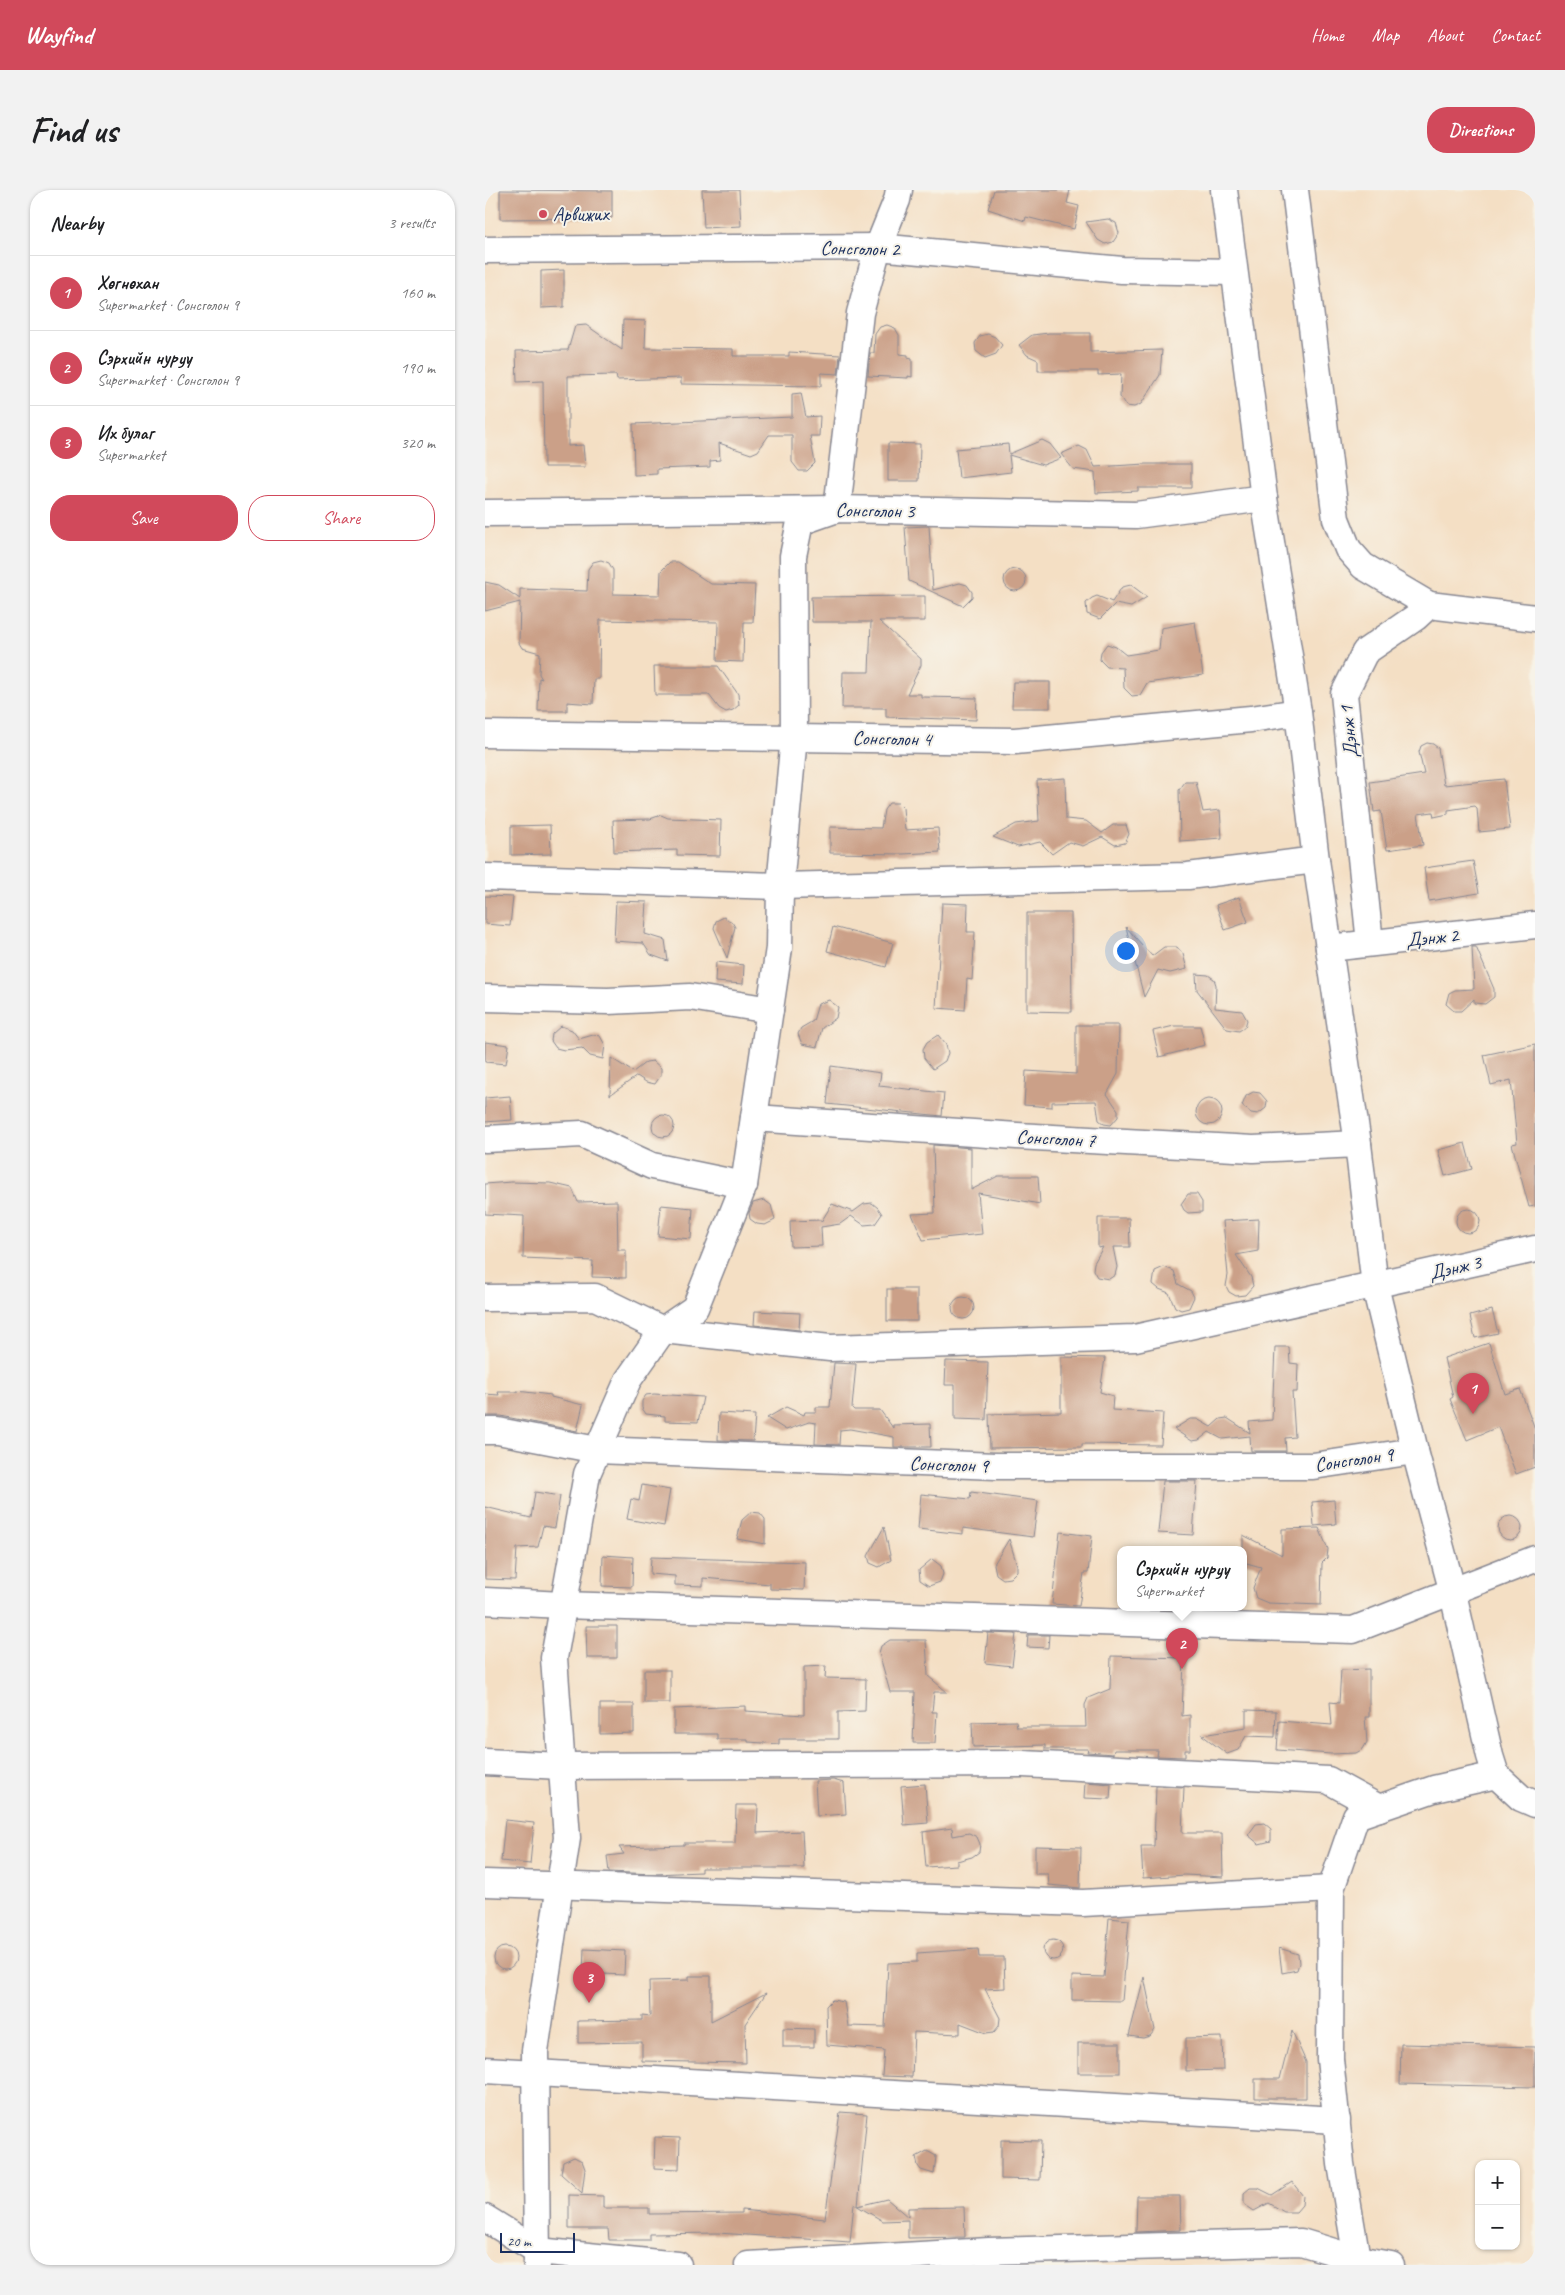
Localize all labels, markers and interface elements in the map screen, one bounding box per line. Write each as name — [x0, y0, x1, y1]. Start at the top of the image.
text: Wayfind — [25, 20, 92, 50]
text: Home — [1311, 24, 1344, 46]
text: Map — [1372, 24, 1399, 46]
text: About — [1427, 24, 1463, 46]
text: Contact — [1491, 24, 1540, 46]
button: Directions — [1427, 107, 1535, 153]
text: Find us — [30, 108, 117, 153]
place label: Арвижих — [553, 202, 611, 227]
marker: Арвижих — [537, 208, 549, 220]
text: Nearby — [50, 210, 103, 236]
text: 3 results — [388, 213, 435, 233]
street label: Сонсголон 2 — [820, 235, 902, 262]
text: Хөгнөхан — [97, 271, 158, 295]
text: 1 — [62, 283, 70, 303]
text: 160 m — [401, 283, 435, 303]
text: Supermarket · Сонсголон 9 — [97, 295, 239, 315]
text: Сэрхийн нуруу — [97, 346, 192, 370]
text: 2 — [62, 358, 70, 378]
text: 190 m — [401, 358, 435, 378]
text: Supermarket · Сонсголон 9 — [97, 370, 239, 390]
text: Их булаг — [97, 421, 154, 445]
text: 3 — [62, 433, 70, 453]
text: 320 m — [401, 433, 435, 453]
text: Supermarket — [97, 445, 165, 465]
button: Save — [50, 495, 238, 541]
button: Share — [248, 495, 435, 541]
street label: Сонсголон 3 — [835, 497, 917, 524]
street label: Дэнж 1 — [1333, 703, 1364, 760]
street label: Сонсголон 4 — [852, 725, 934, 752]
street label: Дэнж 2 — [1404, 922, 1462, 953]
your location — [1113, 938, 1139, 964]
street label: Сонсголон 7 — [1016, 1124, 1097, 1153]
street label: Дэнж 3 — [1427, 1249, 1486, 1286]
pin: 1 — [1457, 1373, 1489, 1414]
street label: Сонсголон 9 — [1313, 1441, 1397, 1477]
street label: Сонсголон 9 — [909, 1451, 991, 1478]
popup — [1117, 1546, 1247, 1611]
text: Сэрхийн нуруу — [1135, 1557, 1229, 1581]
text: Supermarket — [1135, 1581, 1203, 1601]
pin: 2 — [1166, 1628, 1198, 1669]
pin: 3 — [573, 1962, 605, 2003]
map controls — [1475, 2160, 1520, 2250]
button: + — [1475, 2160, 1520, 2205]
button: − — [1475, 2205, 1520, 2250]
scale bar — [500, 2230, 575, 2253]
text: 20 m — [507, 2233, 531, 2250]

